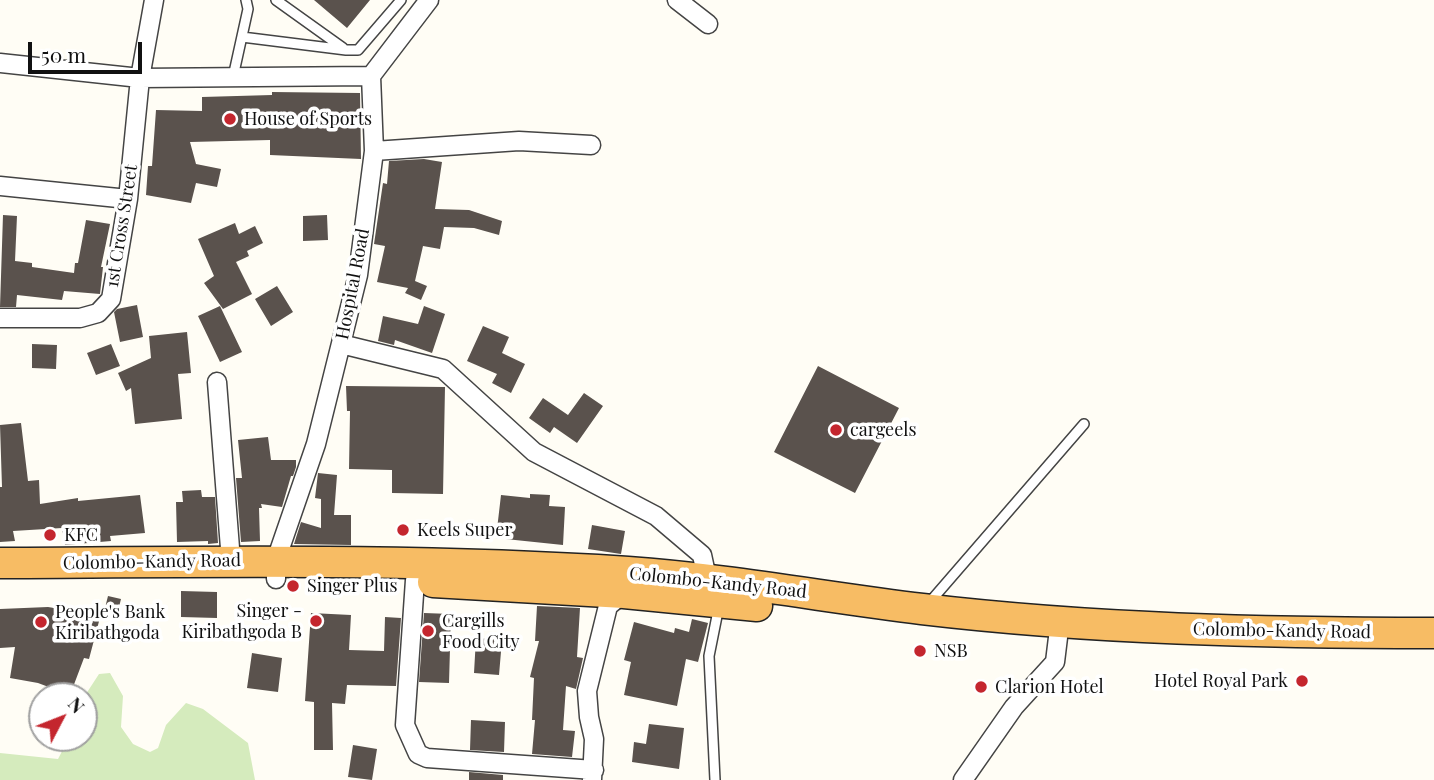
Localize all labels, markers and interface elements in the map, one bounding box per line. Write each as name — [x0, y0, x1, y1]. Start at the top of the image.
scale bar — [32, 28, 145, 72]
text: 50 m — [41, 40, 86, 68]
place label: House of Sports — [244, 108, 372, 130]
marker: House of Sports — [222, 111, 238, 127]
street label: 1st Cross Street — [102, 163, 142, 289]
street label: Hospital Road — [332, 227, 374, 341]
place label: cargeels — [850, 419, 916, 441]
marker: cargeels — [828, 422, 844, 438]
place label: Keels Super — [417, 519, 512, 541]
marker: Keels Super — [395, 522, 411, 538]
place label: KFC — [64, 524, 98, 546]
marker: KFC — [42, 527, 58, 543]
street label: Colombo-Kandy Road — [63, 550, 241, 574]
street label: Colombo-Kandy Road — [628, 563, 808, 603]
place label: Singer Plus — [307, 575, 398, 597]
marker: Singer Plus — [285, 578, 301, 594]
place label: Singer - Kiribathgoda B — [181, 600, 302, 642]
place label: People's Bank Kiribathgoda — [55, 601, 165, 644]
place label: Cargills Food City — [442, 610, 520, 652]
marker: Singer - Kiribathgoda B — [308, 613, 324, 629]
marker: People's Bank Kiribathgoda — [33, 614, 49, 630]
street label: Colombo-Kandy Road — [1193, 619, 1371, 643]
marker: Cargills Food City — [420, 623, 436, 639]
place label: NSB — [934, 640, 968, 662]
marker: NSB — [912, 643, 928, 659]
place label: Hotel Royal Park — [1154, 670, 1288, 692]
marker: Hotel Royal Park — [1294, 673, 1310, 689]
place label: Clarion Hotel — [995, 676, 1104, 698]
marker: Clarion Hotel — [973, 679, 989, 695]
north arrow — [28, 682, 98, 752]
text: N — [63, 690, 91, 718]

